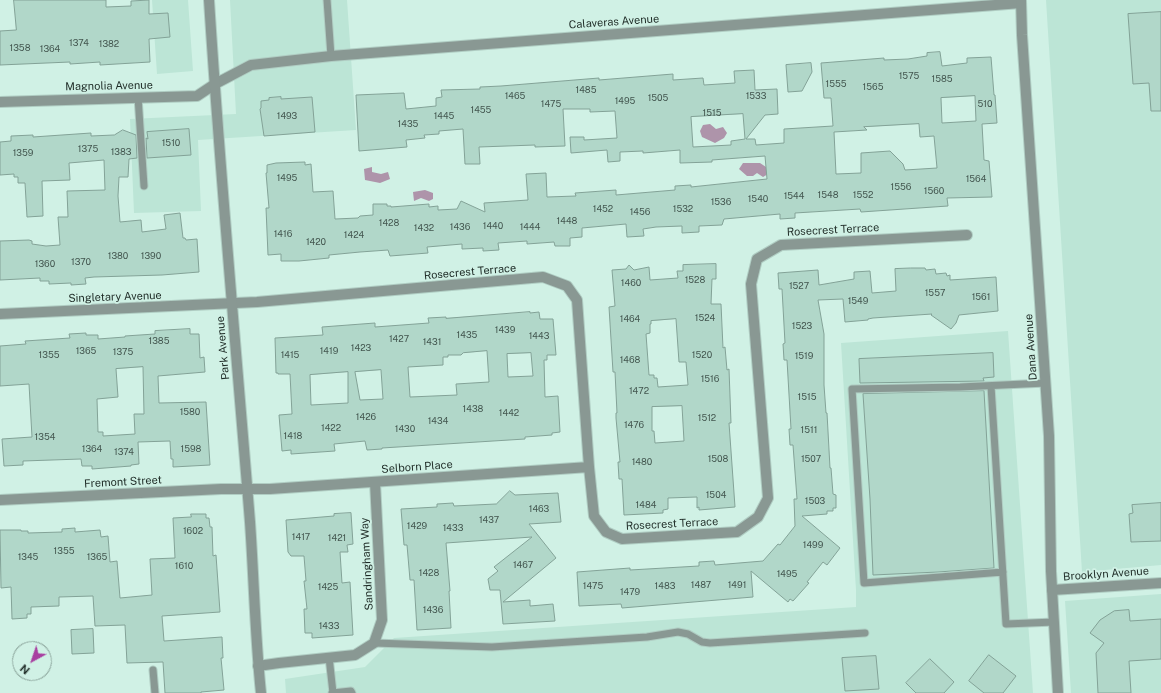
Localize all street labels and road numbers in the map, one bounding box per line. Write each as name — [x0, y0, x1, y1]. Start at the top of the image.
street label: Calaveras Avenue — [568, 12, 660, 32]
street label: Magnolia Avenue — [65, 79, 153, 93]
street label: Rosecrest Terrace — [786, 221, 880, 239]
street label: Rosecrest Terrace — [423, 261, 517, 283]
street label: Singletary Avenue — [68, 289, 162, 305]
street label: Dana Avenue — [1022, 313, 1040, 381]
street label: Park Avenue — [214, 316, 232, 380]
street label: Selborn Place — [381, 458, 453, 476]
street label: Fremont Street — [84, 473, 162, 491]
street label: Rosecrest Terrace — [625, 515, 719, 533]
street label: Sandringham Way — [358, 517, 376, 611]
street label: Brooklyn Avenue — [1063, 564, 1149, 584]

